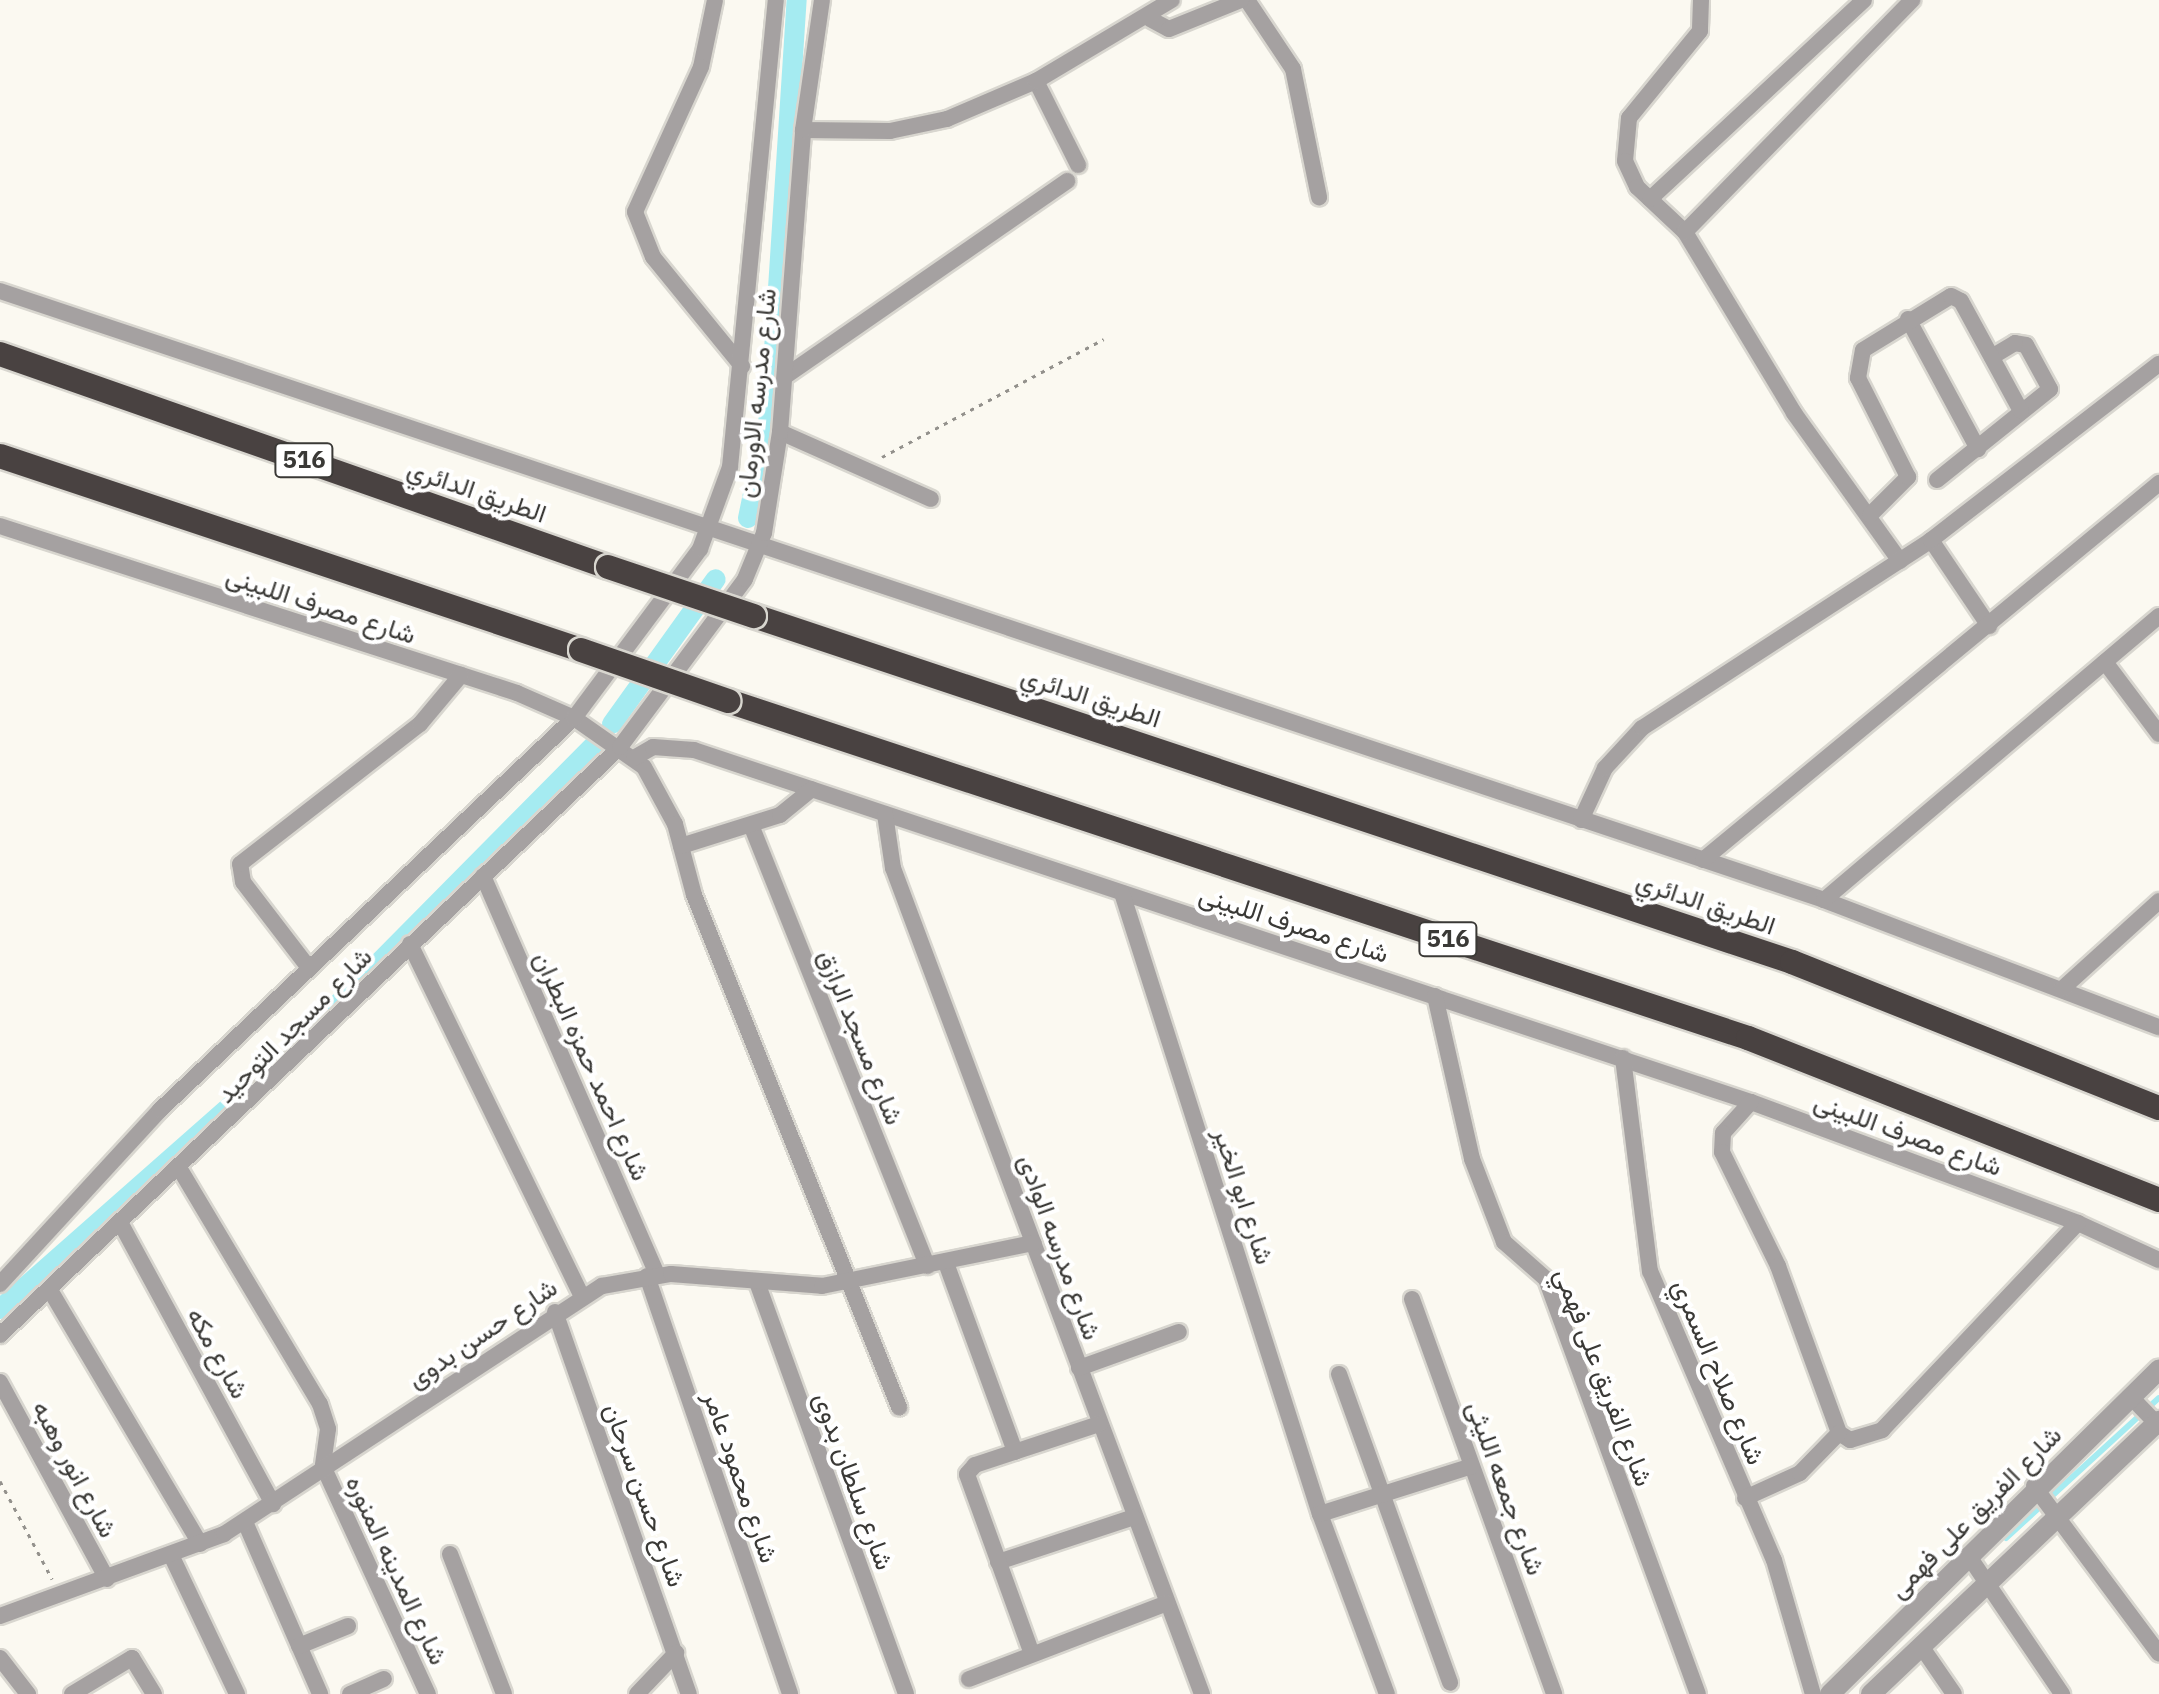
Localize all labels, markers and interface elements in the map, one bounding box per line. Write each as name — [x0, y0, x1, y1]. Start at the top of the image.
street label: شارع مدرسه الاورمان — [729, 287, 783, 499]
road number: 516 — [274, 440, 334, 480]
street label: الطريق الدائري — [403, 453, 551, 529]
street label: شارع مصرف اللبينى — [222, 560, 420, 650]
street label: الطريق الدائري — [1017, 660, 1165, 734]
street label: الطريق الدائري — [1632, 865, 1780, 941]
street label: شارع مصرف اللبينى — [1195, 879, 1393, 969]
road number: 516 — [1418, 919, 1478, 959]
street label: شارع مسجد التوحيد — [210, 941, 378, 1109]
street label: شارع مسجد الرازق — [812, 945, 910, 1129]
street label: شارع احمد حمزه البطران — [527, 947, 657, 1185]
street label: شارع مصرف اللبينى — [1810, 1086, 2006, 1182]
street label: شارع ابو الخير — [1207, 1124, 1281, 1268]
street label: شارع مدرسه الوادى — [1012, 1150, 1108, 1344]
street label: شارع الفريق على فهمي — [1548, 1264, 1660, 1490]
street label: شارع حسن بدوى — [401, 1271, 563, 1395]
street label: شارع صلاح السمري — [1666, 1275, 1772, 1469]
street label: شارع مكه — [180, 1302, 256, 1404]
street label: شارع محمود عامر — [697, 1387, 785, 1567]
street label: شارع سلطان بدوى — [807, 1388, 901, 1574]
street label: شارع انور وهبه — [26, 1395, 124, 1543]
street label: شارع جمعه الليثى — [1460, 1397, 1552, 1579]
street label: شارع حسن سرحان — [597, 1399, 693, 1591]
street label: شارع الفريق على فهمى — [1882, 1419, 2068, 1605]
street label: شارع المدينه المنوره — [340, 1471, 454, 1669]

